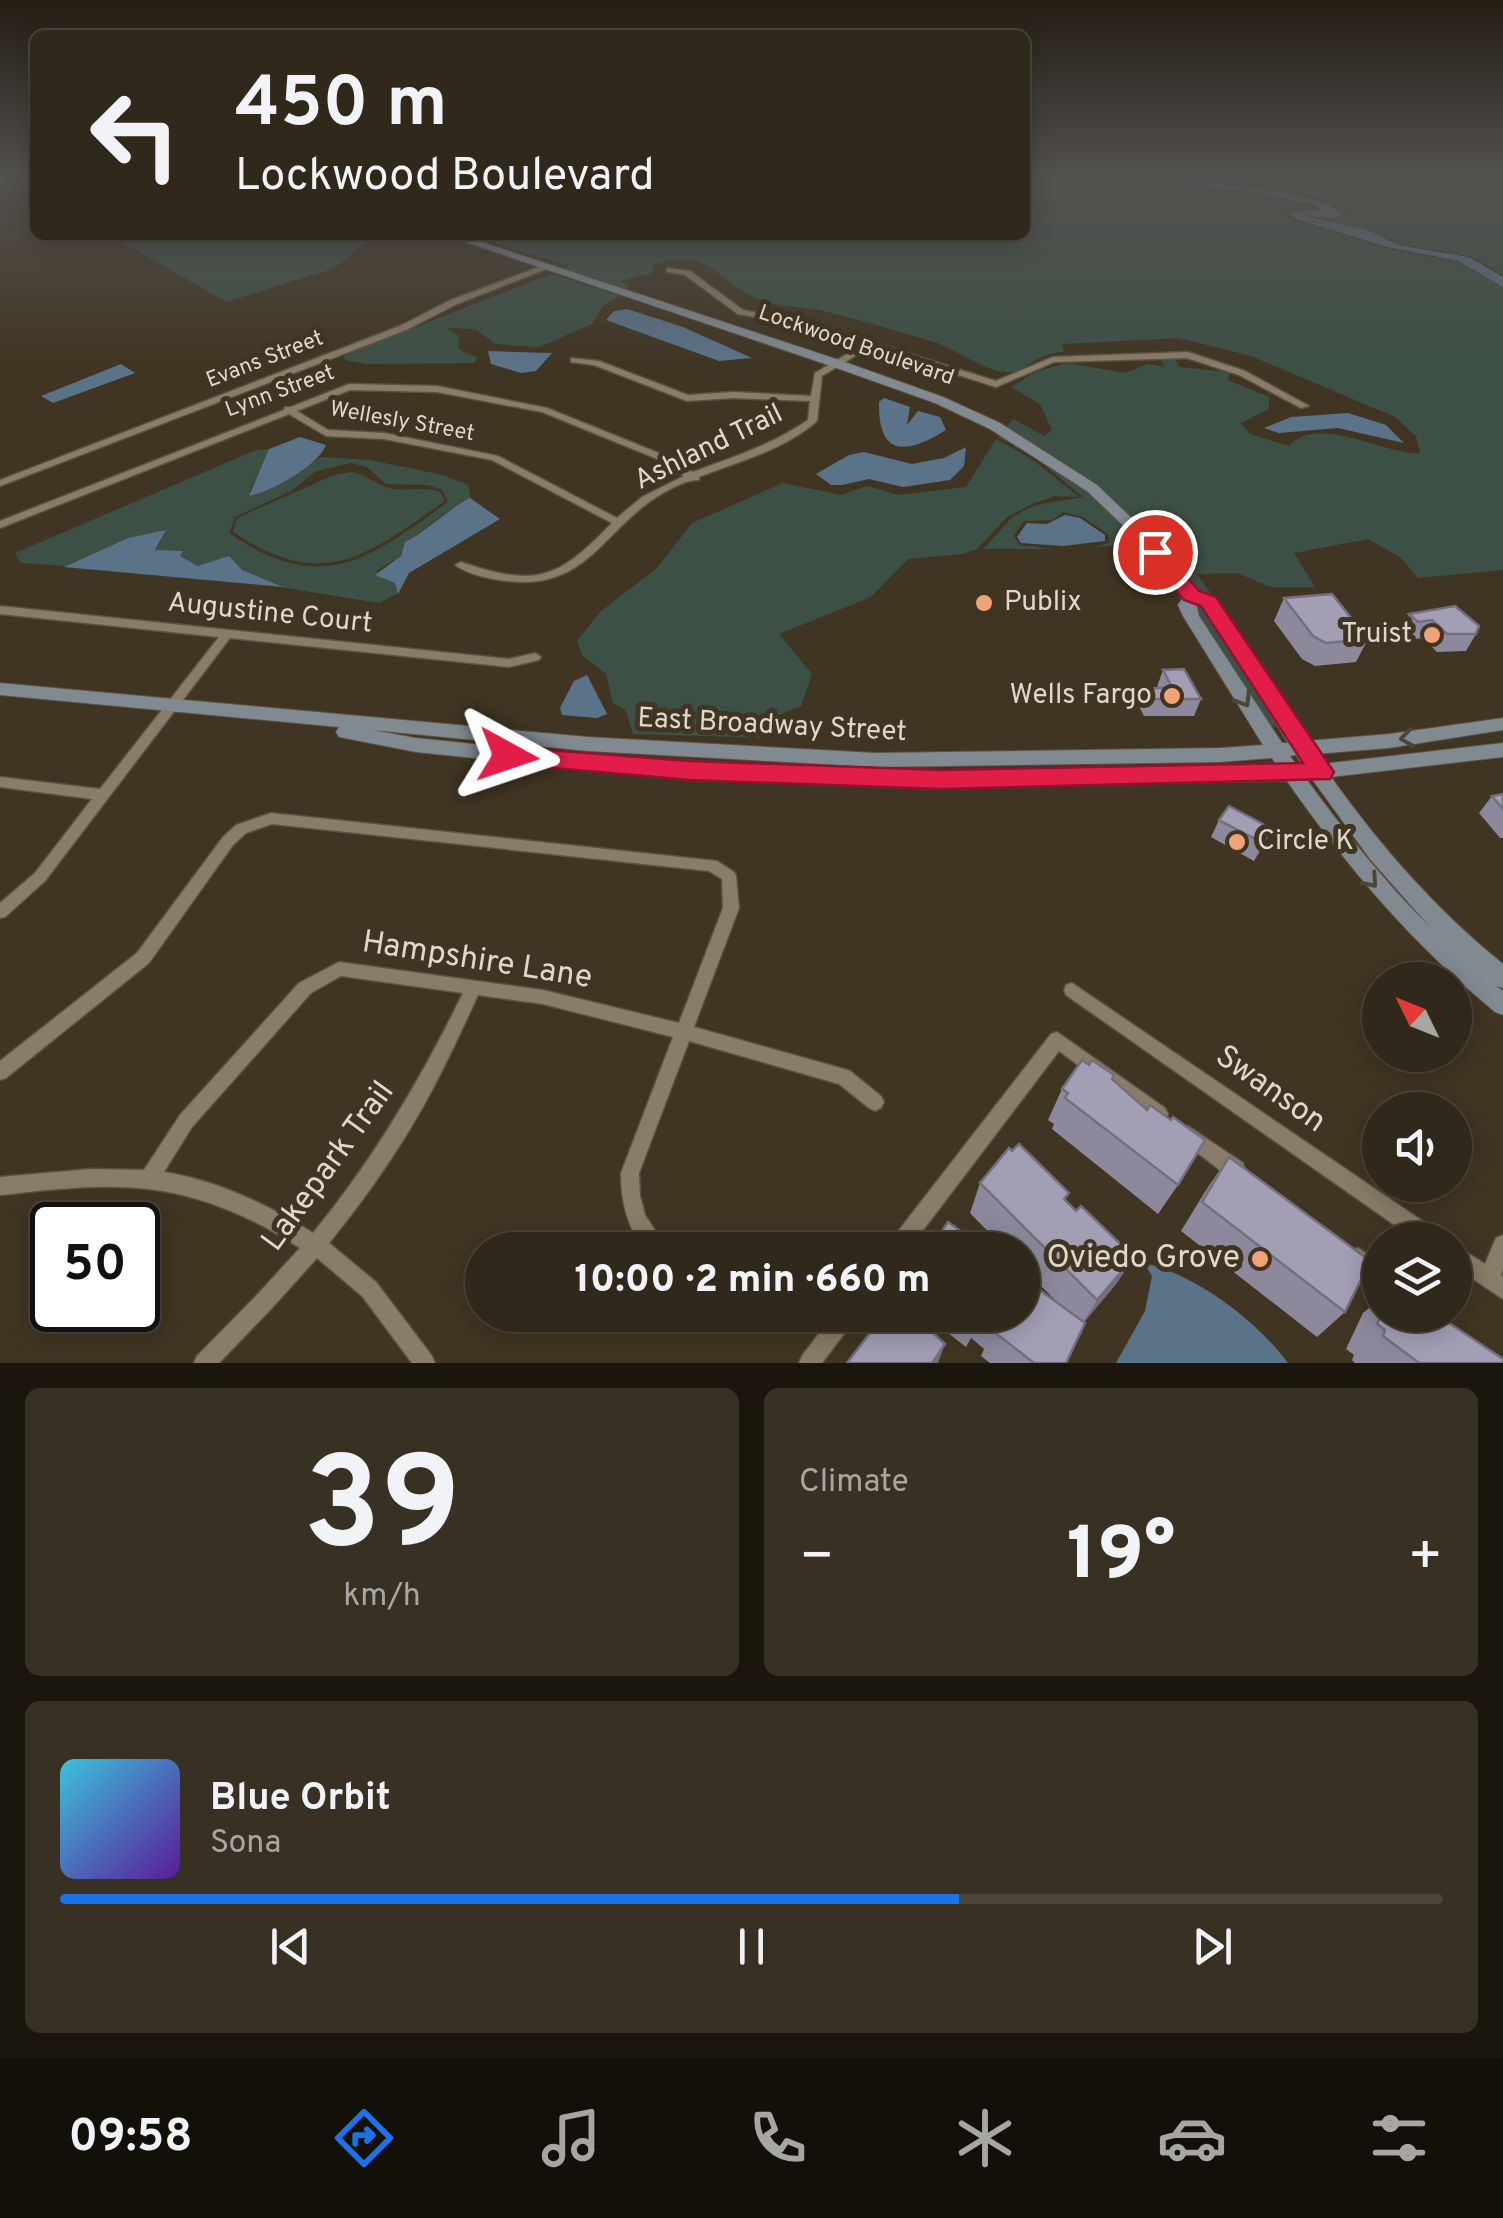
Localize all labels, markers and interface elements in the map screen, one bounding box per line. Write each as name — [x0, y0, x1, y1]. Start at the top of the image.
text: 450 m — [235, 62, 447, 151]
icon: left — [70, 70, 200, 200]
text: Lockwood Boulevard — [235, 149, 655, 206]
street label: Lockwood Boulevard — [755, 300, 957, 392]
street label: Evans Street — [203, 325, 327, 395]
street label: Lynn Street — [222, 360, 338, 424]
street label: Wellesly Street — [328, 396, 476, 448]
street label: Ashland Trail — [629, 397, 789, 499]
pin — [1113, 510, 1198, 595]
icon: arrive — [1128, 525, 1183, 580]
street label: Augustine Court — [166, 585, 374, 643]
place label: Publix — [1004, 585, 1082, 621]
marker: Publix — [973, 592, 995, 614]
place label: Truist — [1341, 617, 1412, 653]
marker: Truist — [1421, 624, 1443, 646]
place label: Wells Fargo — [1010, 678, 1152, 714]
marker: Wells Fargo — [1161, 685, 1183, 707]
one-way arrow — [1232, 689, 1251, 707]
street label: East Broadway Street — [636, 701, 908, 751]
position arrow — [456, 704, 560, 808]
one-way arrow — [1398, 727, 1415, 748]
place label: Circle K — [1257, 824, 1354, 860]
marker: Circle K — [1226, 831, 1248, 853]
one-way arrow — [1359, 870, 1377, 888]
street label: Hampshire Lane — [359, 923, 595, 999]
north arrow — [1362, 962, 1472, 1072]
map controls — [1362, 962, 1472, 1332]
street label: Swanson — [1207, 1037, 1333, 1143]
street label: Lakepark Trail — [254, 1074, 404, 1260]
button: sound — [1362, 1092, 1472, 1202]
speed limit sign: 50 — [30, 1202, 160, 1332]
button: layers — [1362, 1222, 1472, 1332]
place label: Oviedo Grove — [1046, 1239, 1240, 1279]
marker: Oviedo Grove — [1249, 1248, 1271, 1270]
text: 10:00 · 2 min · 660 m — [575, 1257, 930, 1306]
text: 39 — [303, 1429, 461, 1594]
text: Climate — [799, 1463, 909, 1503]
text: 19° — [1067, 1511, 1175, 1606]
text: − — [799, 1524, 834, 1594]
text: + — [1408, 1524, 1443, 1594]
text: km/h — [343, 1577, 421, 1617]
text: Blue Orbit — [210, 1775, 391, 1824]
text: Sona — [210, 1824, 281, 1864]
icon: previous — [263, 1919, 318, 1974]
icon: pause — [724, 1919, 779, 1974]
icon: next — [1185, 1919, 1240, 1974]
icon: directions — [329, 2103, 399, 2173]
icon: music — [536, 2103, 606, 2173]
icon: phone — [743, 2103, 813, 2173]
icon: climate — [950, 2103, 1020, 2173]
icon: car — [1157, 2103, 1227, 2173]
icon: filters — [1364, 2103, 1434, 2173]
text: 09:58 — [69, 2110, 192, 2167]

